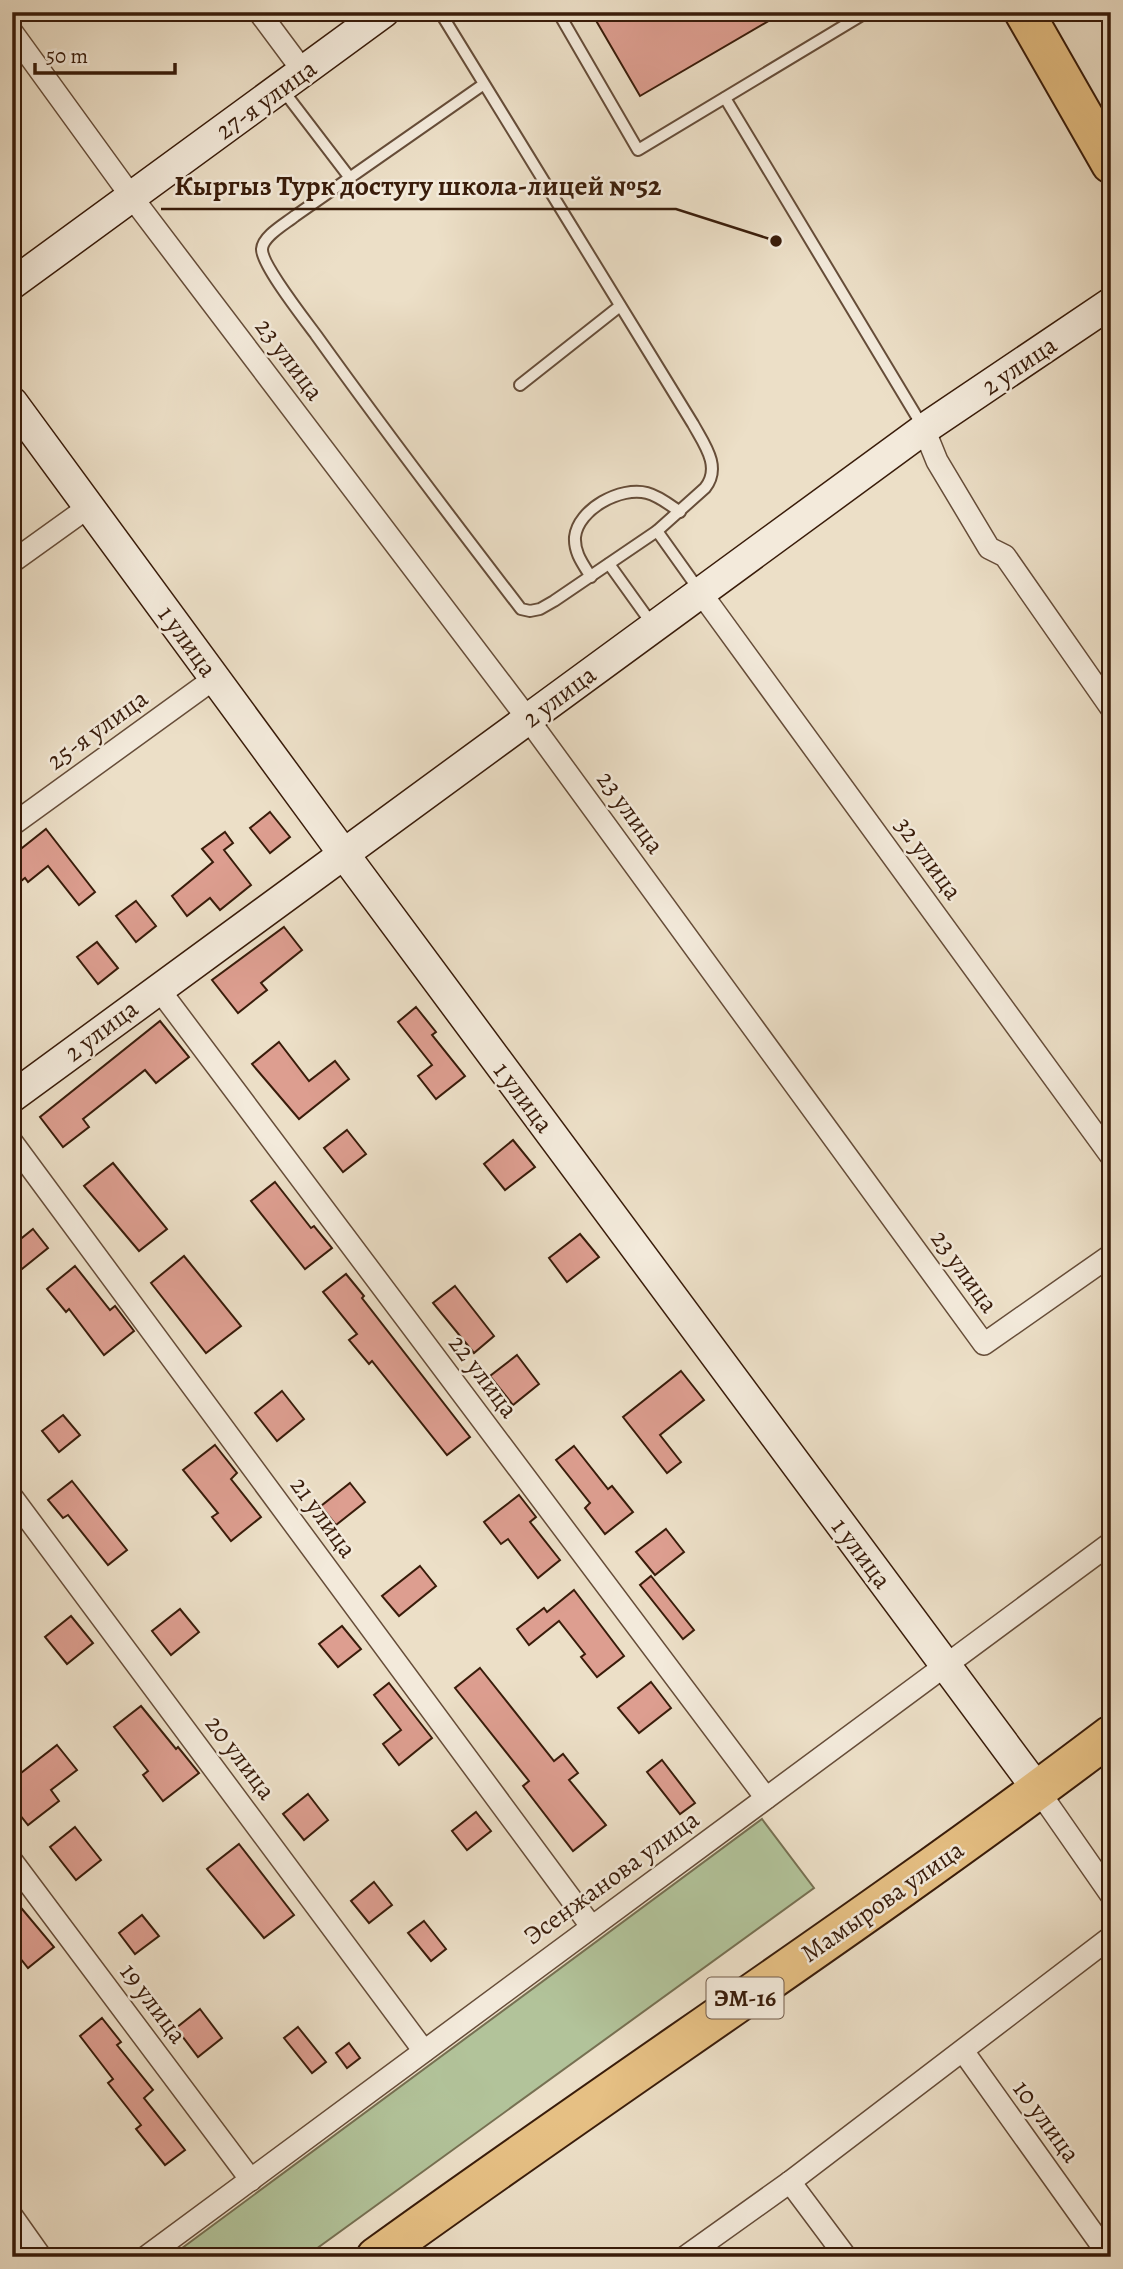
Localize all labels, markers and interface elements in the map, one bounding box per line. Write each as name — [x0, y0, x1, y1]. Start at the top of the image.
scale bar — [35, 32, 175, 76]
text: 50 m — [46, 42, 88, 70]
street label: 27-я улица — [209, 51, 324, 148]
callout: Кыргыз Турк достугу школа-лицей №52 — [161, 160, 676, 209]
text: Кыргыз Турк достугу школа-лицей №52 — [174, 167, 662, 205]
street label: 23 улица — [247, 311, 332, 408]
street label: 2 улица — [975, 327, 1064, 403]
street label: 1 улица — [150, 598, 225, 684]
street label: 2 улица — [515, 657, 603, 736]
street label: 25-я улица — [40, 681, 155, 778]
street label: 23 улица — [589, 764, 673, 861]
street label: 32 улица — [887, 810, 971, 907]
street label: 2 улица — [57, 991, 145, 1070]
street label: 1 улица — [485, 1055, 562, 1140]
street label: 23 улица — [923, 1223, 1007, 1320]
street label: 22 улица — [441, 1327, 527, 1425]
street label: 21 улица — [282, 1469, 365, 1565]
street label: 1 улица — [823, 1511, 900, 1596]
street label: 20 улица — [197, 1708, 284, 1807]
street label: Эсенжанова улица — [516, 1802, 706, 1953]
street label: Мамырова улица — [794, 1832, 971, 1971]
street label: 19 улица — [112, 1956, 195, 2051]
road number: ЭМ-16 — [706, 1978, 784, 2019]
street label: 10 улица — [1005, 2073, 1088, 2170]

